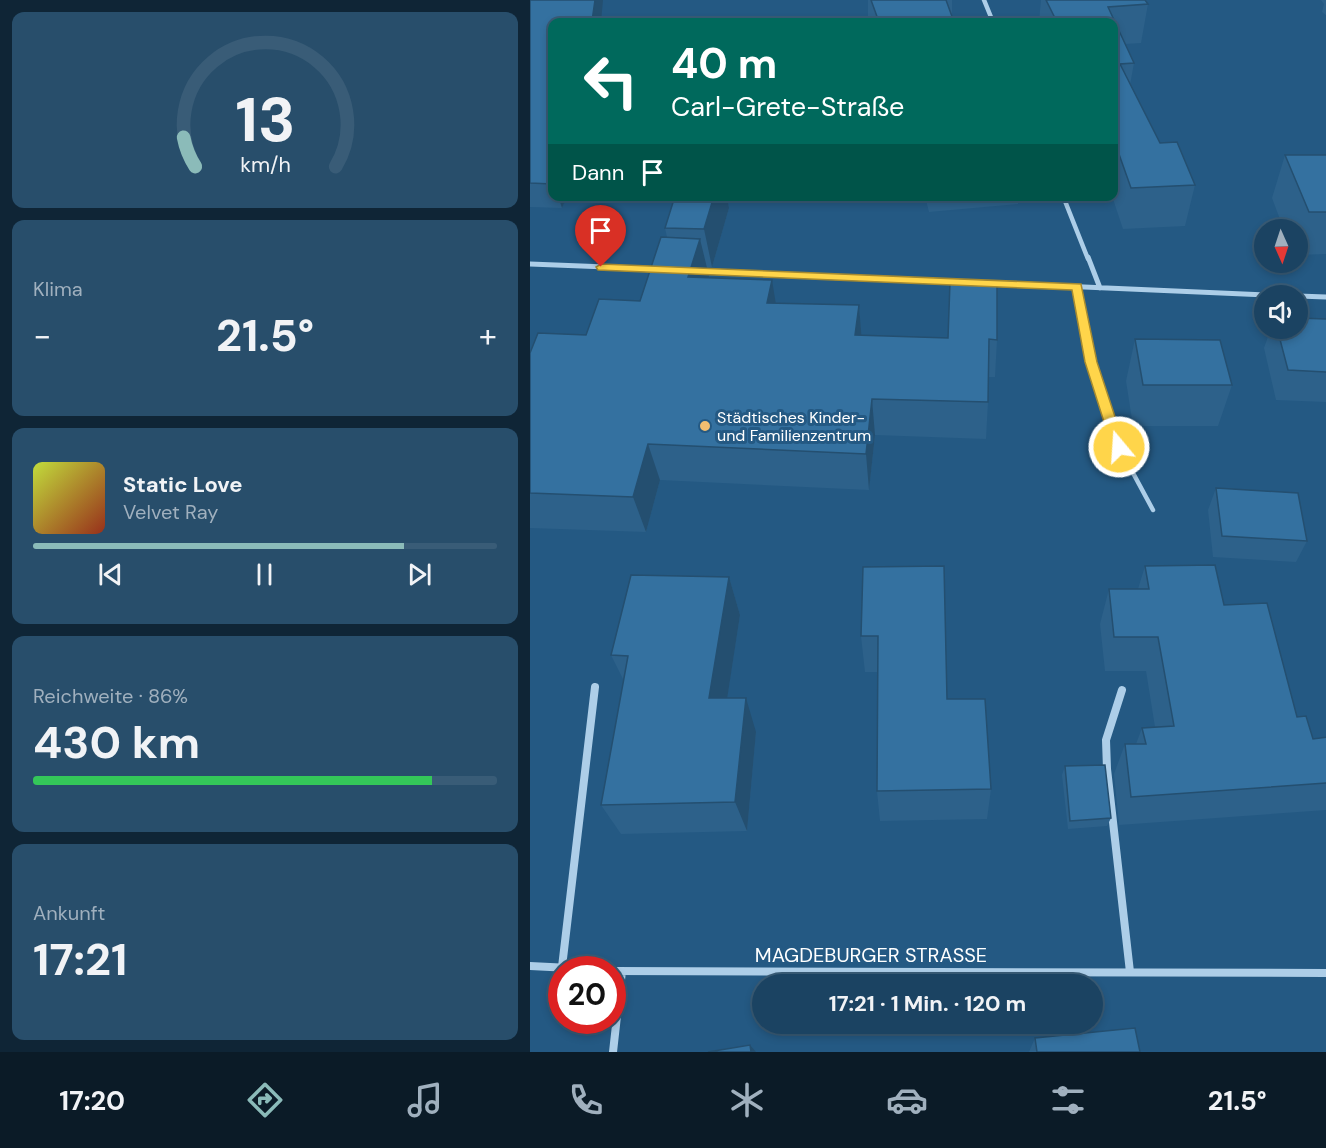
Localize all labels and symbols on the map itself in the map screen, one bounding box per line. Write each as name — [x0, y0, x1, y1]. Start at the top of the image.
pin — [575, 205, 626, 267]
north arrow — [1254, 219, 1308, 273]
place label: Städtisches Kinder- und Familienzentrum — [717, 407, 871, 446]
position arrow — [1087, 415, 1151, 479]
marker: Städtisches Kinder- und Familienzentrum — [698, 419, 712, 433]
street label: MAGDEBURGER STRASSE — [755, 942, 987, 968]
speed limit sign: 20 — [548, 956, 626, 1034]

